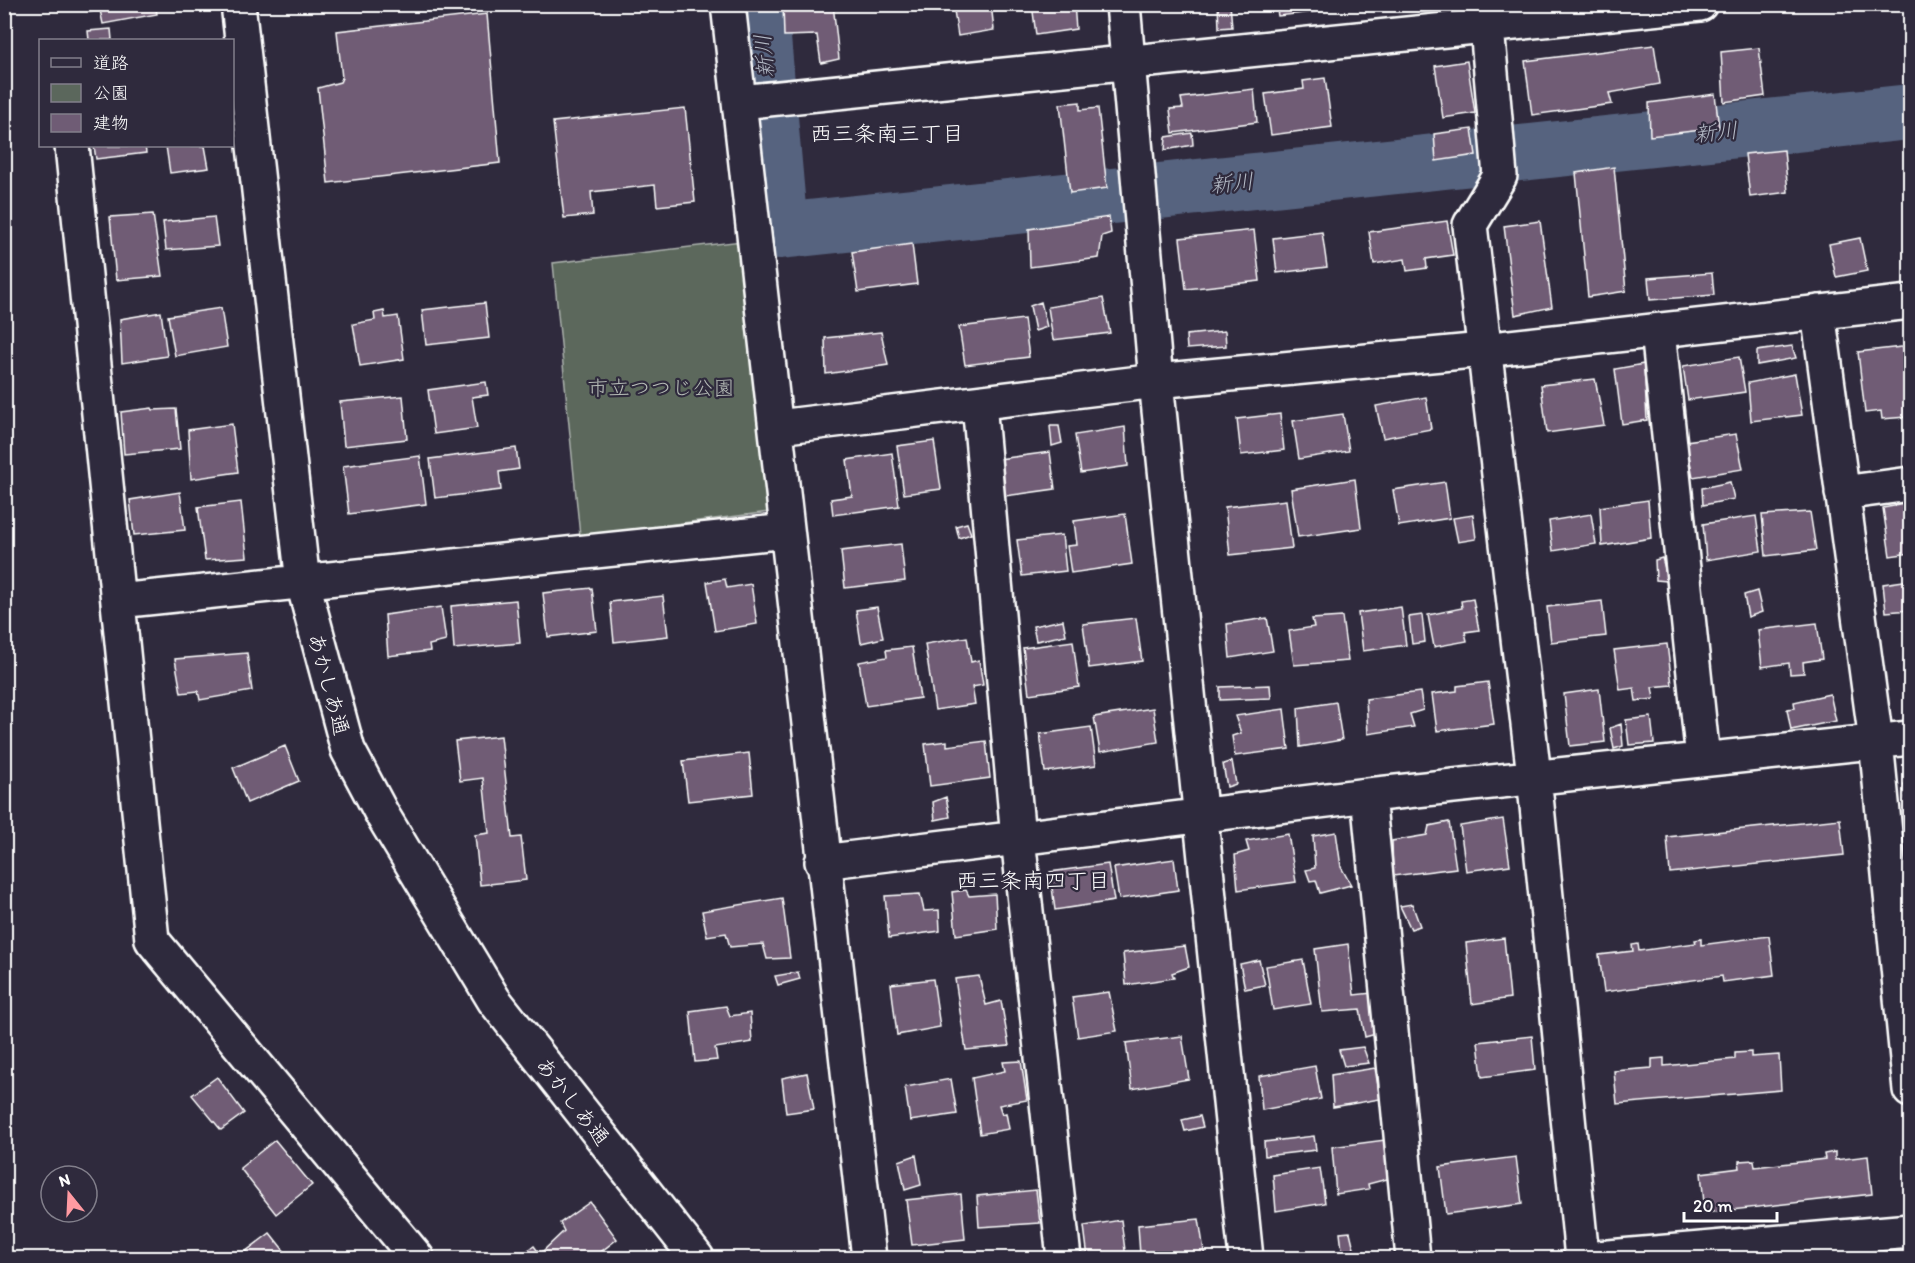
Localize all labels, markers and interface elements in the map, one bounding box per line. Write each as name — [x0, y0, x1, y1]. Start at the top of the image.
water label: 新川 — [749, 33, 779, 79]
legend — [39, 39, 234, 147]
text: 道路 — [93, 52, 129, 74]
text: 公園 — [93, 82, 129, 104]
text: 建物 — [93, 112, 129, 134]
water label: 新川 — [1693, 116, 1739, 148]
district label: 西三条南三丁目 — [810, 120, 964, 147]
water label: 新川 — [1209, 167, 1255, 199]
park label: 市立つつじ公園 — [588, 375, 735, 400]
street label: あかしあ通 — [303, 630, 355, 738]
district label: 西三条南四丁目 — [956, 867, 1110, 894]
street label: あかしあ通 — [531, 1052, 615, 1150]
north arrow — [39, 1164, 99, 1224]
text: N — [56, 1170, 73, 1191]
scale bar — [1684, 1185, 1777, 1223]
text: 20 m — [1693, 1195, 1733, 1217]

